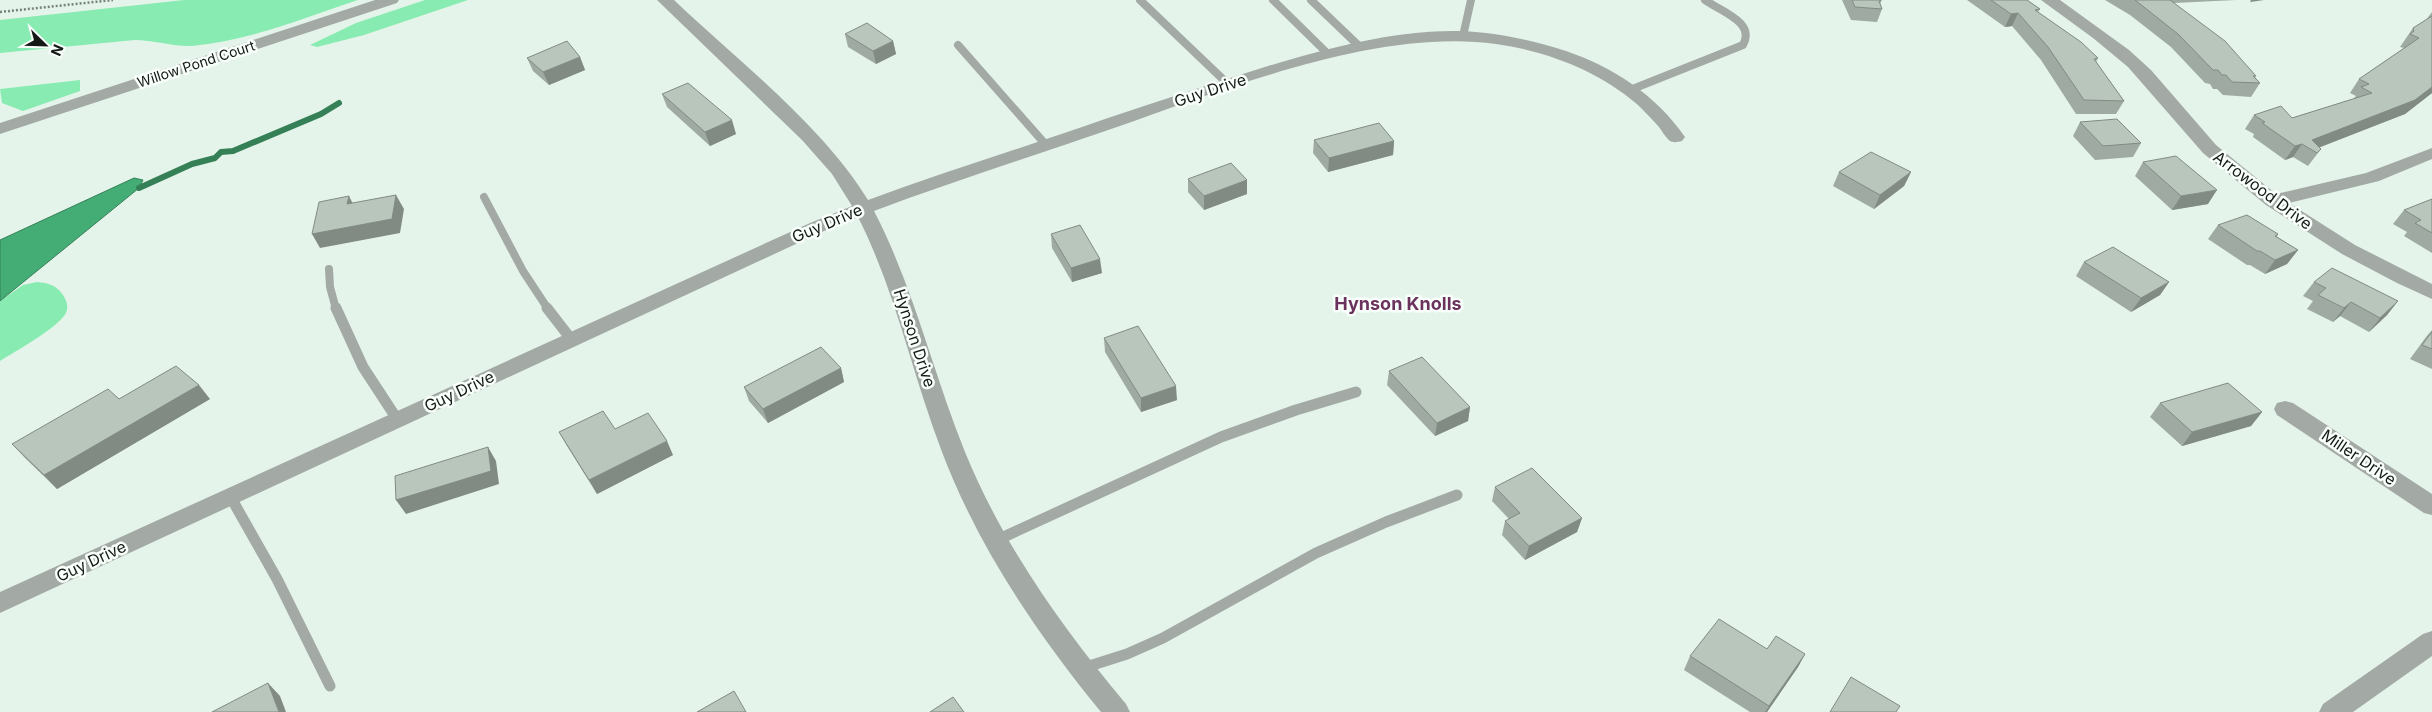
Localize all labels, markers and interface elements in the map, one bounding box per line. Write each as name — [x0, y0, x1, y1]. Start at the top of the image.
north arrow — [20, 20, 70, 70]
street label: Willow Pond Court — [135, 36, 257, 91]
text: N — [48, 42, 67, 59]
street label: Guy Drive — [1171, 69, 1249, 111]
street label: Arrowood Drive — [2210, 146, 2316, 234]
street label: Guy Drive — [789, 199, 865, 247]
street label: Hynson Drive — [890, 286, 940, 390]
district label: Hynson Knolls — [1334, 293, 1462, 314]
street label: Guy Drive — [421, 366, 497, 416]
street label: Miller Drive — [2318, 425, 2400, 489]
street label: Guy Drive — [53, 536, 129, 586]

